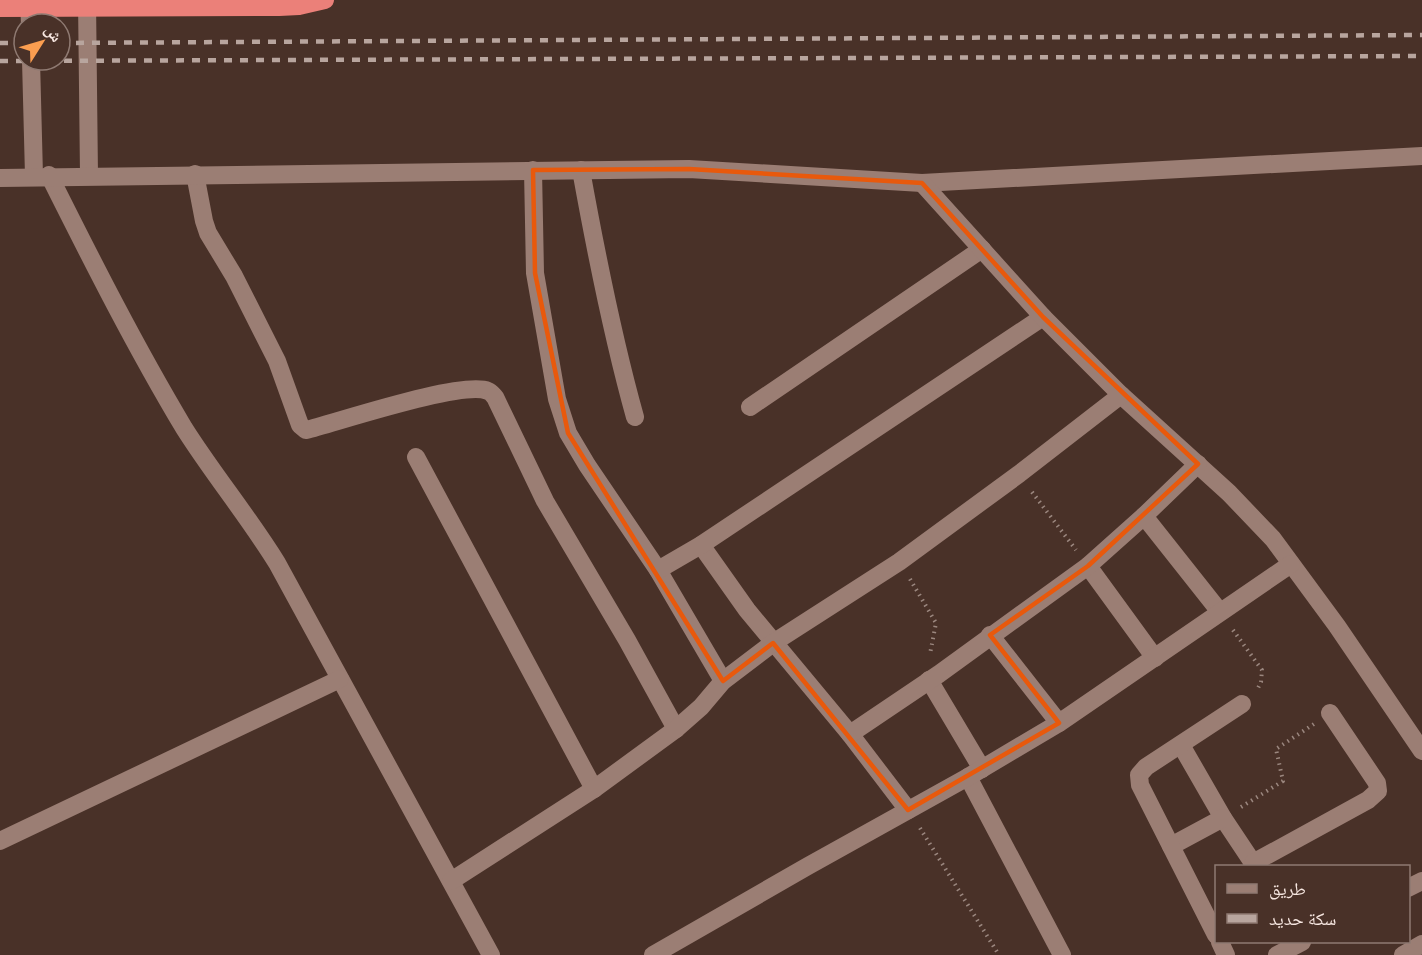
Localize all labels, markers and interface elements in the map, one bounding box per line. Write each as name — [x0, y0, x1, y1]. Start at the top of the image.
north arrow — [12, 12, 72, 72]
text: ش — [40, 20, 68, 46]
legend — [1215, 865, 1410, 943]
text: طريق — [1269, 876, 1306, 900]
text: سكة حديد — [1269, 906, 1336, 930]

